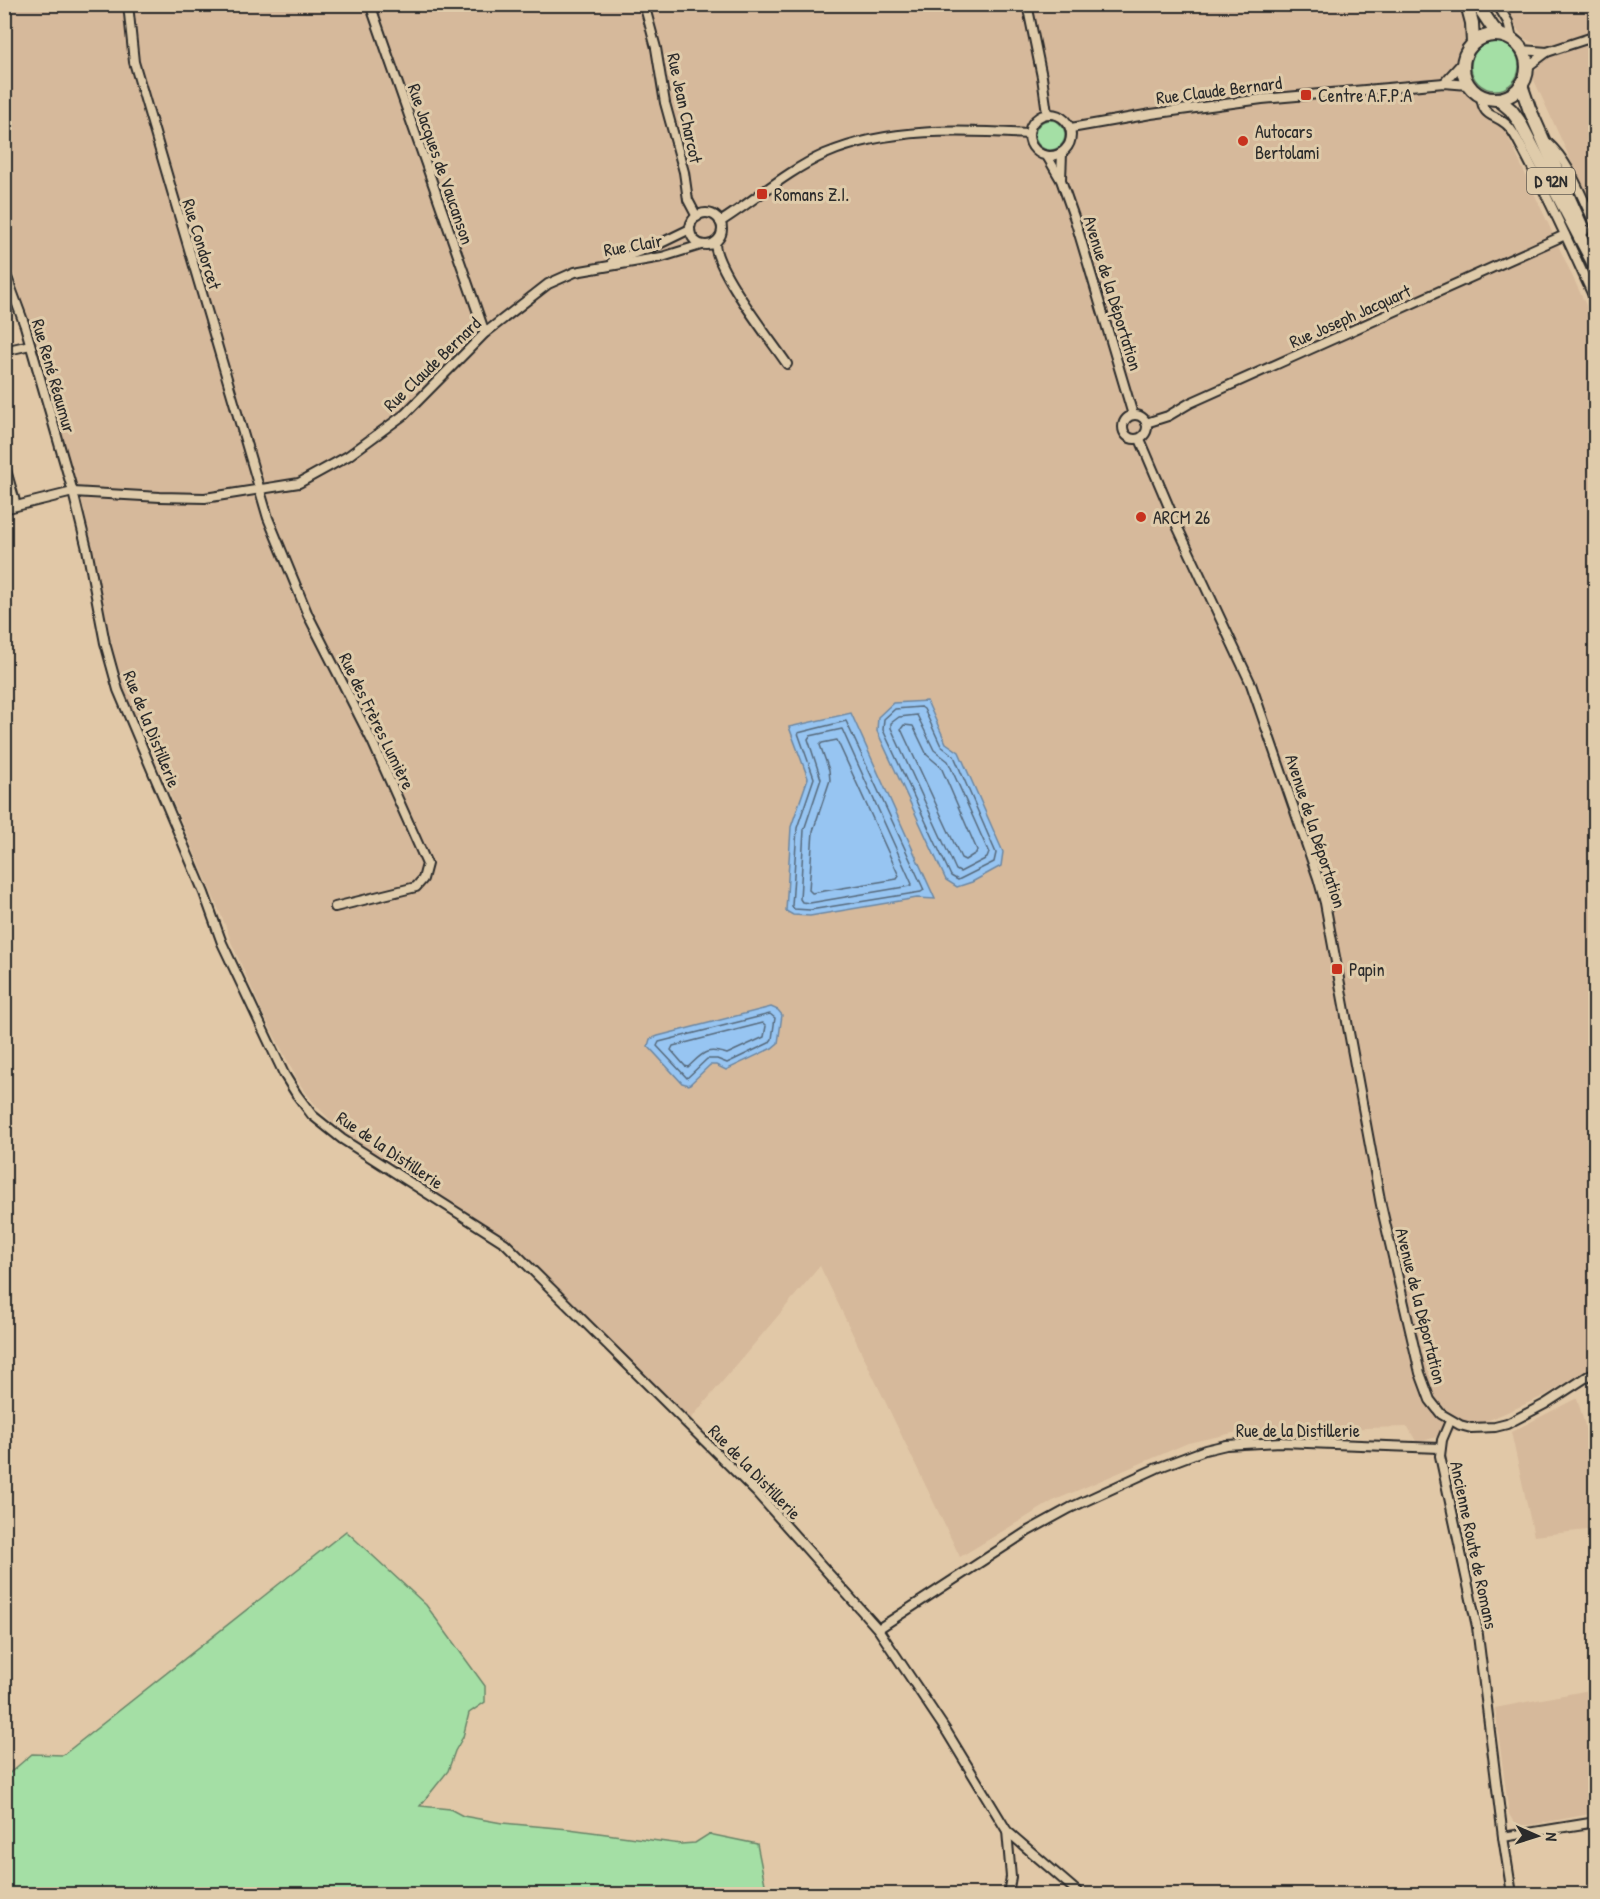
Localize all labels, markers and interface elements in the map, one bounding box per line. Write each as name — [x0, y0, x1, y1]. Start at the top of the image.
street label: Rue Jean Charcot — [661, 51, 709, 166]
street label: Rue Claude Bernard — [1155, 70, 1283, 110]
street label: Rue Jacques de Vaucanson — [402, 80, 480, 248]
place label: Centre A.F.P.A — [1318, 83, 1412, 108]
marker: Centre A.F.P.A — [1299, 88, 1313, 102]
place label: Autocars Bertolami — [1255, 119, 1320, 165]
marker: Autocars Bertolami — [1236, 134, 1250, 148]
road number: D 92N — [1527, 168, 1575, 194]
place label: Romans Z.I. — [774, 182, 849, 207]
marker: Romans Z.I. — [755, 187, 769, 201]
street label: Rue Condorcet — [176, 196, 228, 293]
street label: Avenue de la Déportation — [1078, 213, 1148, 373]
street label: Rue Clair — [602, 228, 664, 262]
street label: Rue Joseph Jacquart — [1285, 278, 1415, 354]
street label: Rue Claude Bernard — [378, 311, 486, 417]
street label: Rue René Réaumur — [26, 316, 82, 436]
place label: ARCM 26 — [1153, 505, 1210, 530]
marker: ARCM 26 — [1134, 510, 1148, 524]
street label: Rue des Frères Lumière — [333, 648, 421, 794]
street label: Rue de la Distillerie — [117, 667, 187, 791]
street label: Avenue de la Déportation — [1279, 751, 1353, 911]
place label: Papin — [1349, 957, 1385, 982]
marker: Papin — [1330, 962, 1344, 976]
street label: Rue de la Distillerie — [332, 1105, 448, 1195]
street label: Avenue de la Déportation — [1389, 1225, 1453, 1387]
street label: Rue de la Distillerie — [1236, 1418, 1360, 1443]
street label: Rue de la Distillerie — [703, 1419, 807, 1525]
street label: Ancienne Route de Romans — [1444, 1459, 1504, 1631]
north arrow — [1507, 1806, 1567, 1866]
text: N — [1541, 1832, 1563, 1842]

